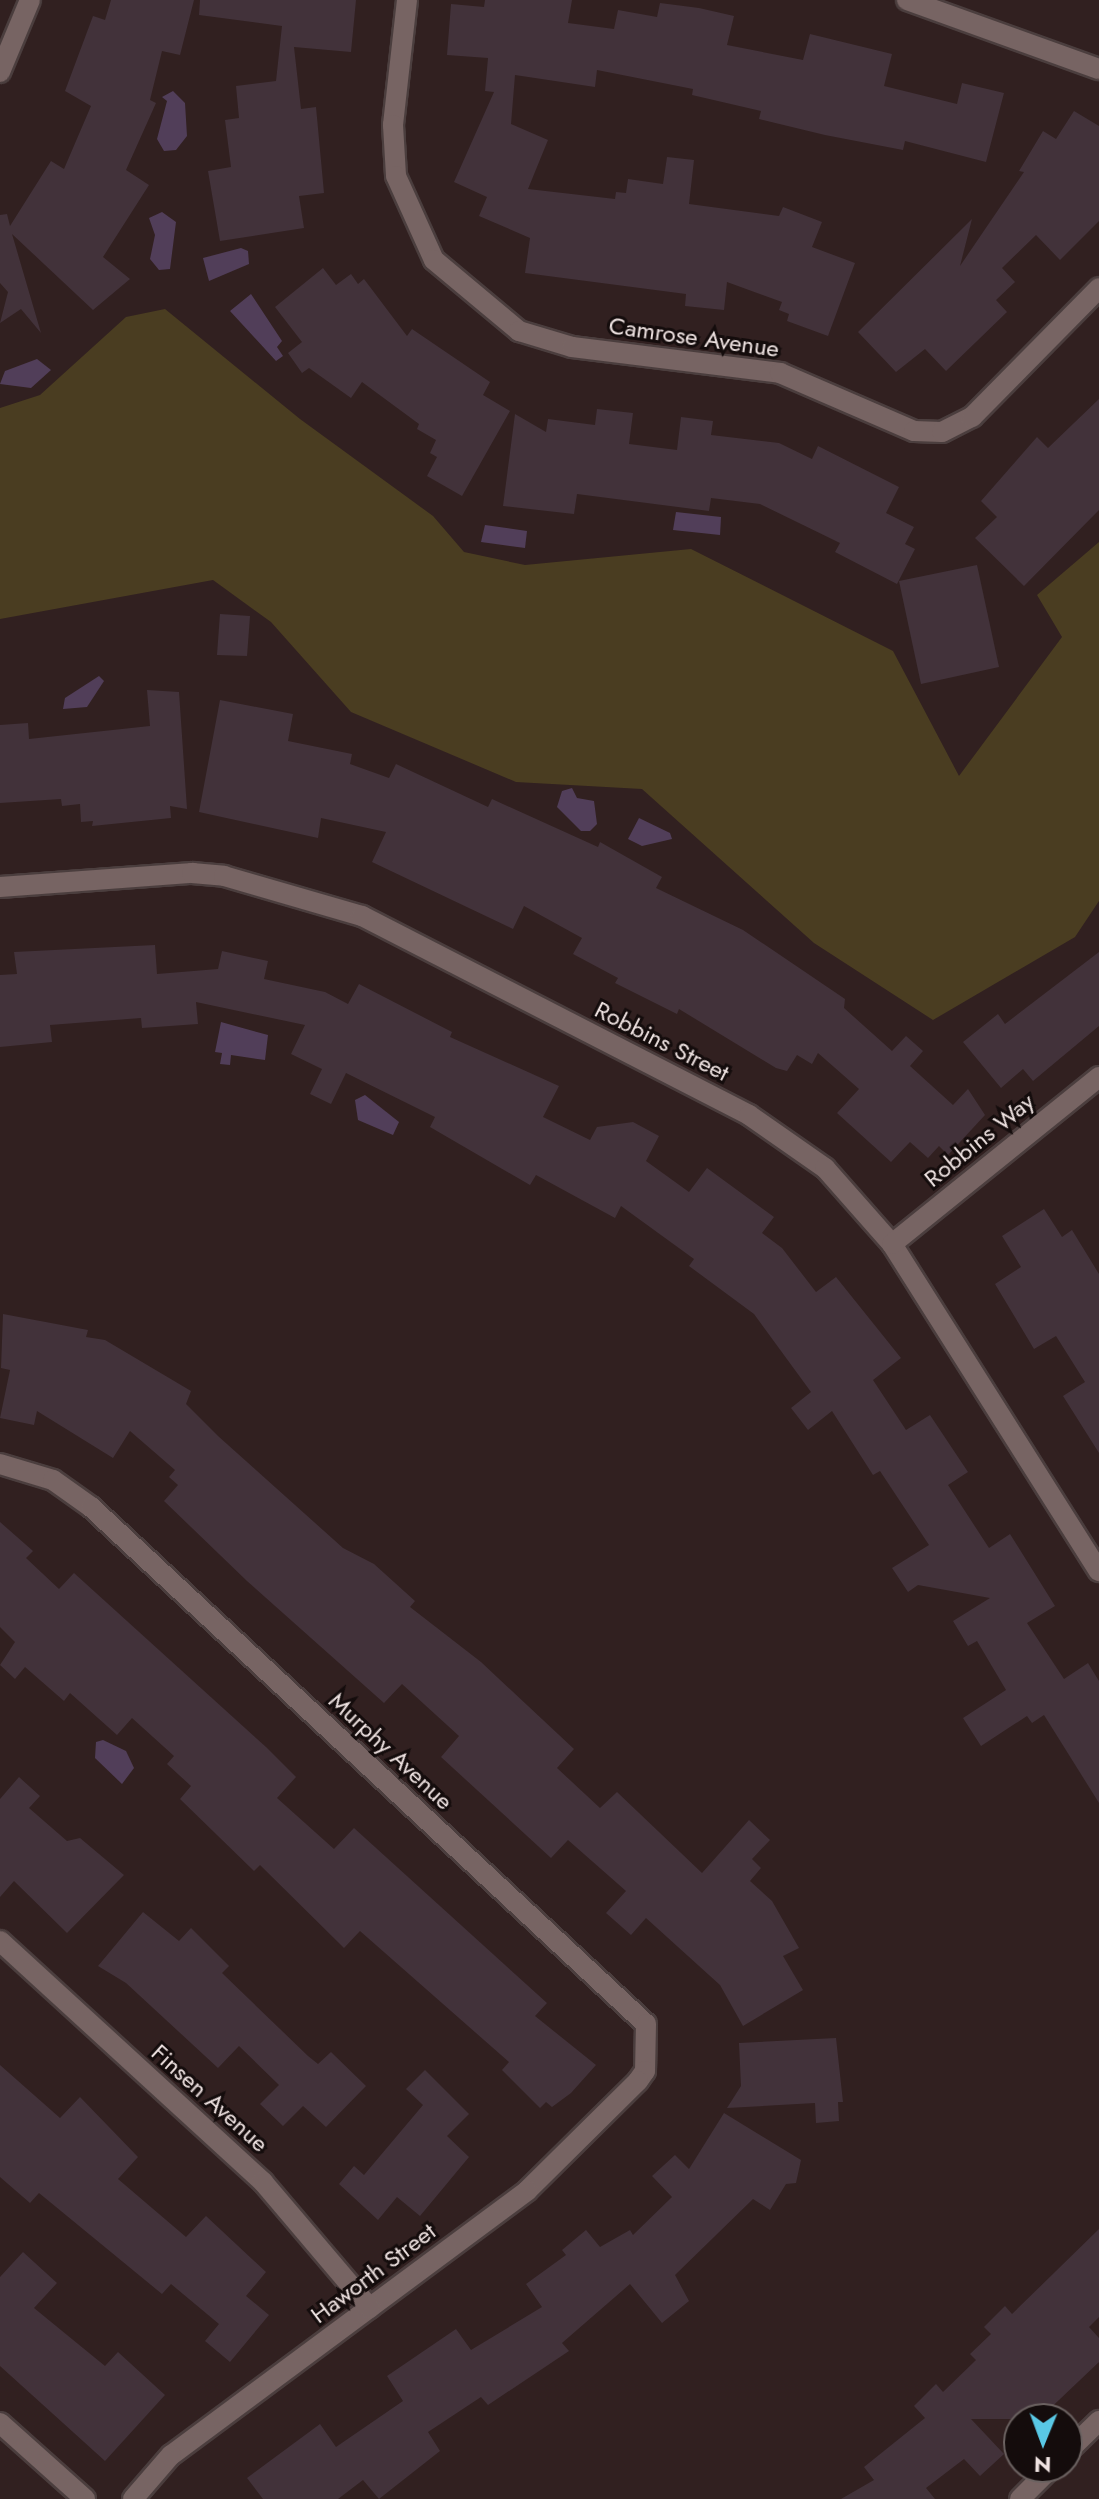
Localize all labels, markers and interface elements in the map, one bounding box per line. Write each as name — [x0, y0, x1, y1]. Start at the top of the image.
street label: Camrose Avenue — [607, 311, 781, 363]
street label: Robbins Street — [590, 995, 734, 1087]
street label: Robbins Way — [918, 1087, 1040, 1193]
street label: Murphy Avenue — [323, 1686, 459, 1816]
street label: Finsen Avenue — [146, 2038, 274, 2158]
street label: Haworth Street — [305, 2217, 441, 2329]
north arrow — [1003, 2403, 1083, 2483]
text: N — [1034, 2449, 1052, 2481]

